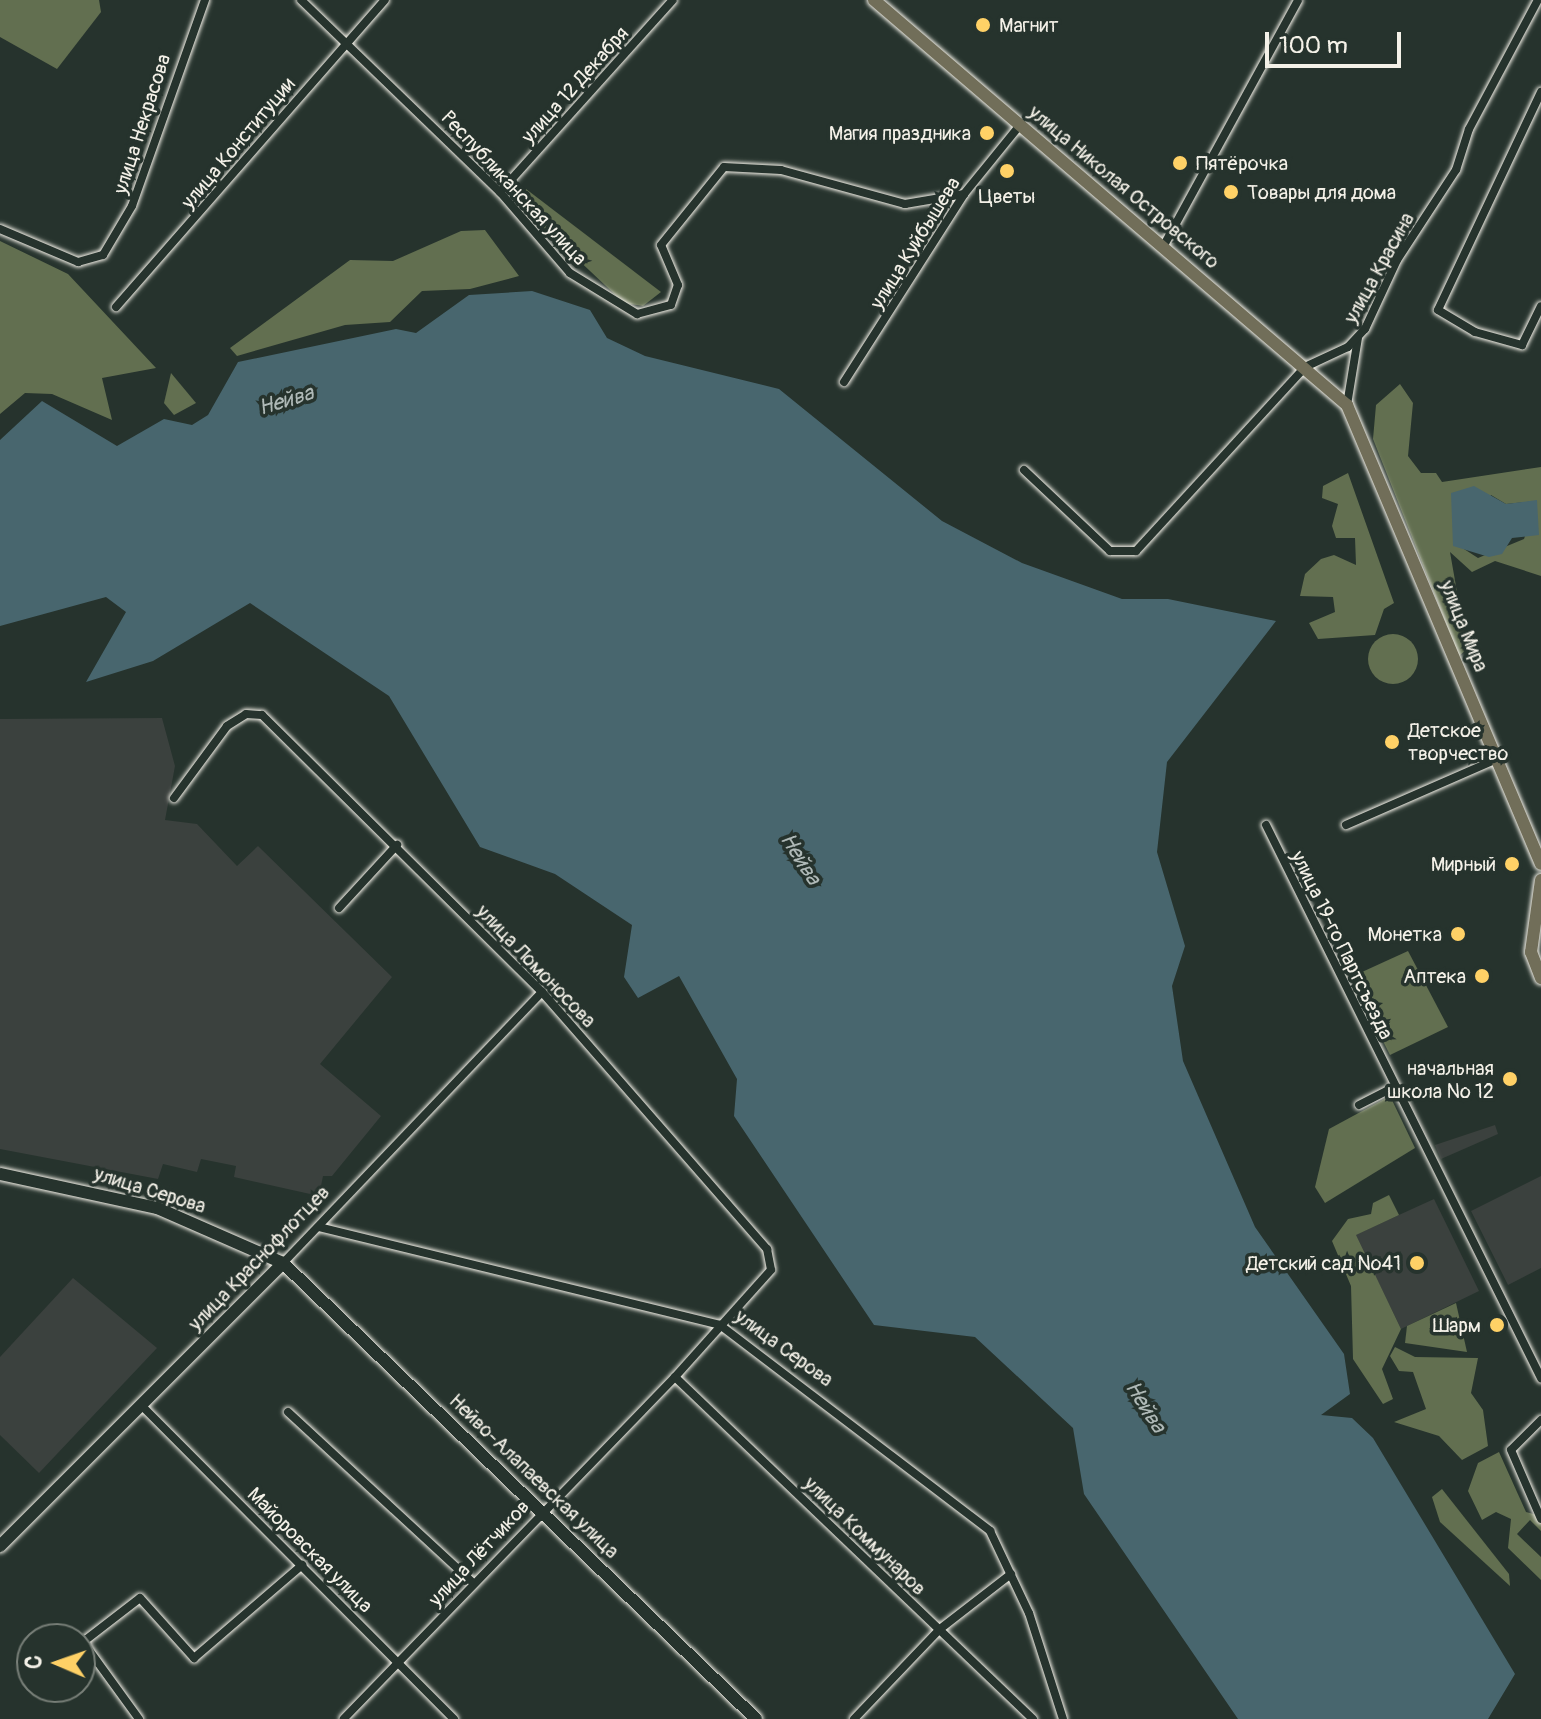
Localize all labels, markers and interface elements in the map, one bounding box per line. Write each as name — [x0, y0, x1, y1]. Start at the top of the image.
place label: Магнит — [999, 13, 1058, 37]
marker: Магнит — [974, 16, 992, 34]
scale bar — [1269, 16, 1405, 66]
street label: улица 12 Декабря — [516, 22, 634, 148]
text: 100 m — [1279, 31, 1348, 60]
street label: улица Некрасова — [108, 51, 176, 197]
street label: улица Конституции — [176, 72, 300, 214]
street label: улица Николая Островского — [1024, 100, 1224, 274]
street label: Республиканская улица — [436, 106, 592, 270]
place label: Магия праздника — [829, 121, 971, 145]
marker: Магия праздника — [978, 124, 996, 142]
place label: Пятёрочка — [1196, 151, 1288, 175]
marker: Пятёрочка — [1171, 154, 1189, 172]
marker: Цветы — [998, 162, 1016, 180]
street label: улица Куйбышева — [865, 172, 965, 314]
place label: Товары для дома — [1247, 180, 1396, 204]
marker: Товары для дома — [1222, 183, 1240, 201]
place label: Цветы — [979, 184, 1035, 208]
street label: улица Красина — [1339, 209, 1419, 327]
water label: Нейва — [255, 380, 317, 422]
street label: улица Мира — [1435, 577, 1493, 675]
place label: Детское творчество — [1408, 718, 1508, 765]
marker: Детское творчество — [1383, 733, 1401, 751]
water label: Нейва — [774, 828, 826, 890]
street label: улица 19-го Партсъезда — [1286, 847, 1398, 1043]
place label: Мирный — [1431, 852, 1496, 876]
marker: Мирный — [1503, 855, 1521, 873]
street label: улица Ломоносова — [471, 900, 601, 1032]
place label: Монетка — [1367, 922, 1442, 946]
marker: Монетка — [1449, 925, 1467, 943]
place label: Аптека — [1403, 964, 1466, 988]
marker: Аптека — [1473, 967, 1491, 985]
place label: начальная школа № 12 — [1387, 1056, 1494, 1103]
marker: начальная школа № 12 — [1501, 1070, 1519, 1088]
street label: улица Серова — [91, 1162, 209, 1218]
street label: улица Краснофлотцев — [183, 1180, 335, 1336]
place label: Детский сад №41 — [1246, 1251, 1401, 1275]
marker: Детский сад №41 — [1408, 1254, 1426, 1272]
street label: улица Серова — [730, 1304, 838, 1392]
place label: Шарм — [1433, 1313, 1481, 1337]
marker: Шарм — [1488, 1316, 1506, 1334]
water label: Нейва — [1119, 1376, 1171, 1438]
street label: Нейво-Алапаевская улица — [444, 1389, 624, 1563]
street label: улица Коммунаров — [799, 1472, 931, 1600]
street label: Майоровская улица — [242, 1482, 378, 1618]
street label: улица Лётчиков — [424, 1495, 534, 1611]
north arrow — [16, 1623, 96, 1703]
text: С — [20, 1655, 48, 1670]

